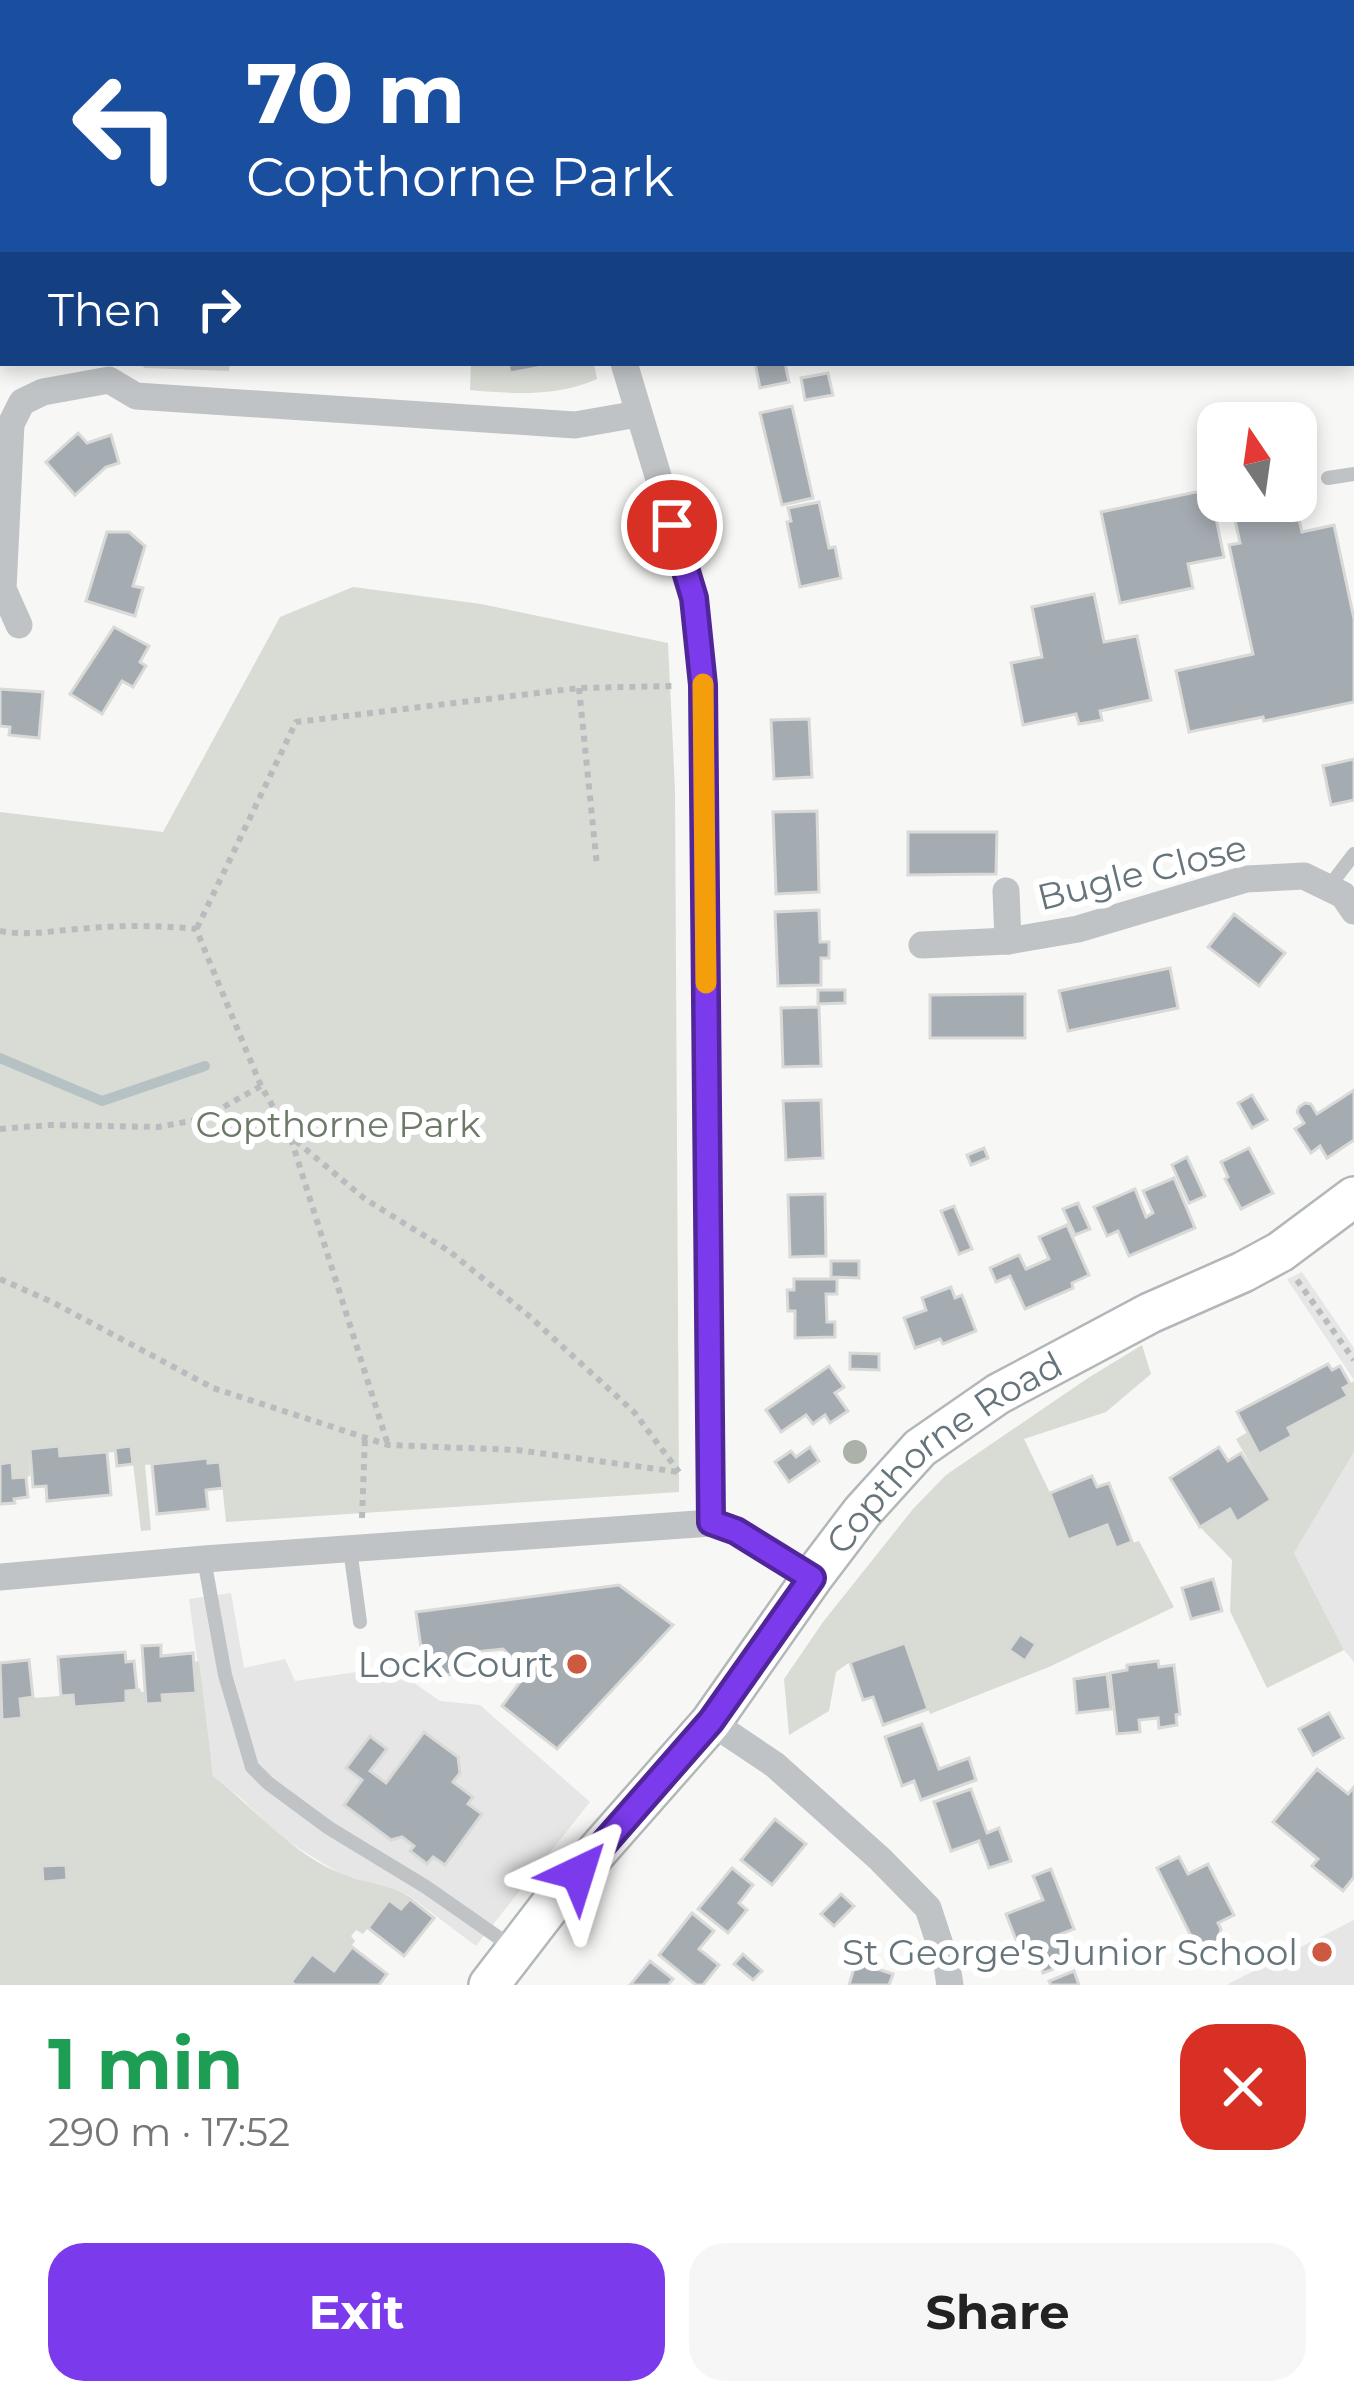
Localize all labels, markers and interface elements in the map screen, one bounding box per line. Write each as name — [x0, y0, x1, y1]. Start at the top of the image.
text: 70 m — [246, 42, 465, 144]
icon: left — [48, 48, 204, 204]
text: Copthorne Park — [246, 144, 674, 210]
icon: right — [186, 276, 252, 342]
text: Then — [48, 282, 162, 337]
north arrow — [1197, 402, 1317, 522]
map controls — [1197, 402, 1317, 522]
pin — [621, 474, 723, 576]
icon: arrive — [639, 492, 705, 558]
street label: Bugle Close — [1033, 825, 1251, 919]
park label: Copthorne Park — [195, 1102, 481, 1146]
street label: Copthorne Road — [816, 1342, 1070, 1562]
place label: Lock Court — [357, 1642, 553, 1686]
marker: Lock Court — [564, 1651, 590, 1677]
position arrow — [515, 1810, 641, 1936]
place label: St George's Junior School — [842, 1930, 1298, 1974]
marker: St George's Junior School — [1309, 1939, 1335, 1965]
text: 1 min — [48, 2019, 244, 2107]
button: close — [1180, 2024, 1306, 2150]
text: 290 m · 17:52 — [48, 2108, 290, 2156]
button: Exit — [48, 2243, 665, 2381]
button: Share — [689, 2243, 1306, 2381]

